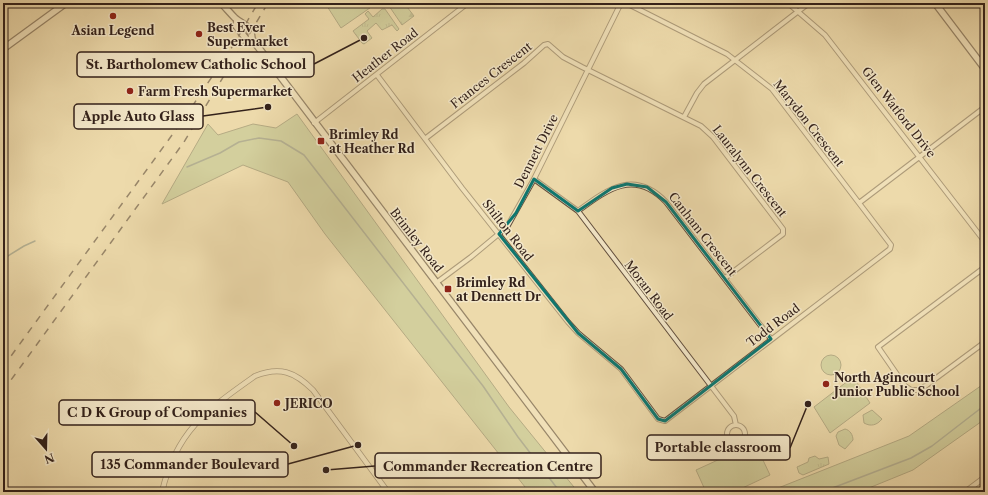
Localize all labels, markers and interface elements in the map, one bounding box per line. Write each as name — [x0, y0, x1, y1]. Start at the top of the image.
marker: Asian Legend — [108, 11, 118, 21]
place label: Best Ever Supermarket — [207, 20, 288, 49]
place label: Asian Legend — [70, 23, 155, 38]
street label: Heather Road — [349, 24, 421, 85]
marker: Best Ever Supermarket — [194, 29, 204, 39]
street label: Frances Crescent — [447, 38, 535, 111]
callout: St. Bartholomew Catholic School — [77, 52, 314, 77]
text: St. Bartholomew Catholic School — [86, 56, 307, 72]
street label: Glen Watford Drive — [859, 64, 939, 161]
street label: Marydon Crescent — [770, 77, 848, 170]
place label: Farm Fresh Supermarket — [138, 84, 292, 99]
marker: Farm Fresh Supermarket — [125, 86, 135, 96]
callout: Apple Auto Glass — [74, 104, 203, 129]
text: Apple Auto Glass — [81, 108, 194, 124]
street label: Dennett Drive — [511, 111, 561, 191]
street label: Lauralynn Crescent — [710, 122, 791, 220]
place label: Brimley Rd at Heather Rd — [329, 127, 415, 156]
marker: Brimley Rd at Heather Rd — [316, 136, 326, 146]
street label: Canham Crescent — [666, 189, 741, 279]
street label: Shilton Road — [479, 196, 537, 264]
street label: Brimley Road — [387, 205, 447, 276]
street label: Moran Road — [622, 257, 677, 323]
place label: Brimley Rd at Dennett Dr — [456, 275, 541, 304]
marker: Brimley Rd at Dennett Dr — [443, 284, 453, 294]
street label: Todd Road — [743, 300, 803, 350]
place label: North Agincourt Junior Public School — [832, 370, 960, 399]
marker: North Agincourt Junior Public School — [821, 379, 831, 389]
place label: JERICO — [283, 396, 333, 411]
marker: JERICO — [272, 398, 282, 408]
callout: C D K Group of Companies — [59, 400, 255, 425]
text: C D K Group of Companies — [67, 404, 247, 420]
north arrow — [26, 429, 66, 469]
callout: Portable classroom — [647, 435, 790, 460]
text: Portable classroom — [654, 439, 782, 455]
text: N — [42, 450, 56, 467]
callout: 135 Commander Boulevard — [92, 452, 288, 477]
callout: Commander Recreation Centre — [375, 453, 601, 478]
text: 135 Commander Boulevard — [100, 456, 280, 472]
text: Commander Recreation Centre — [383, 458, 593, 474]

